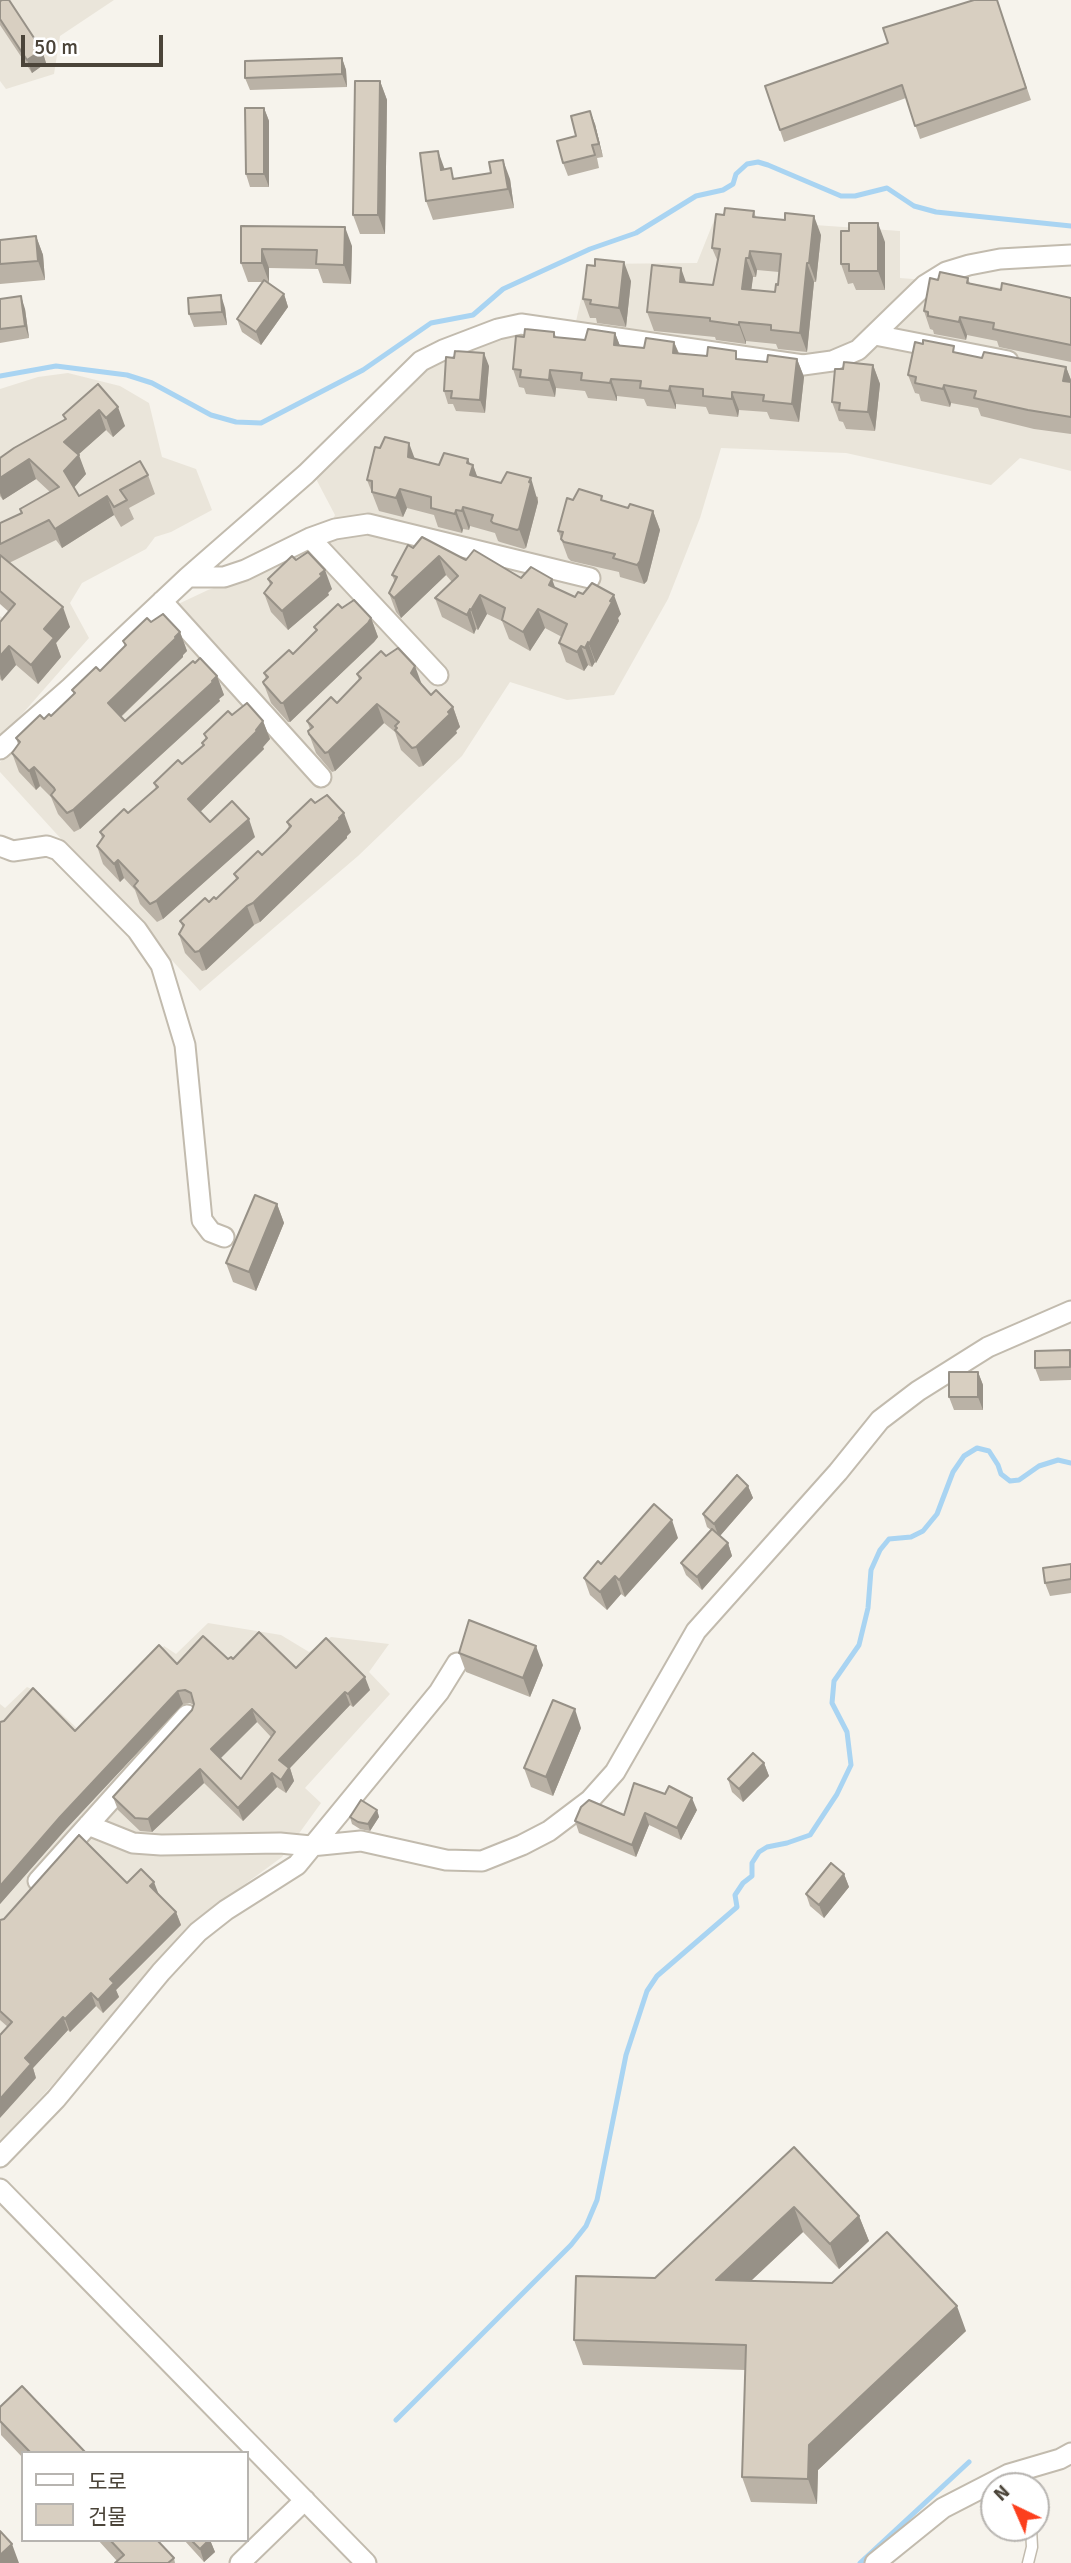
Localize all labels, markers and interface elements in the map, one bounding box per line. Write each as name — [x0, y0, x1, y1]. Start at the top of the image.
scale bar — [24, 21, 166, 65]
text: 50 m — [34, 34, 78, 60]
legend — [21, 2451, 248, 2542]
text: 도로 — [88, 2469, 127, 2495]
north arrow — [980, 2472, 1050, 2542]
text: N — [989, 2480, 1015, 2507]
text: 건물 — [88, 2504, 127, 2530]

